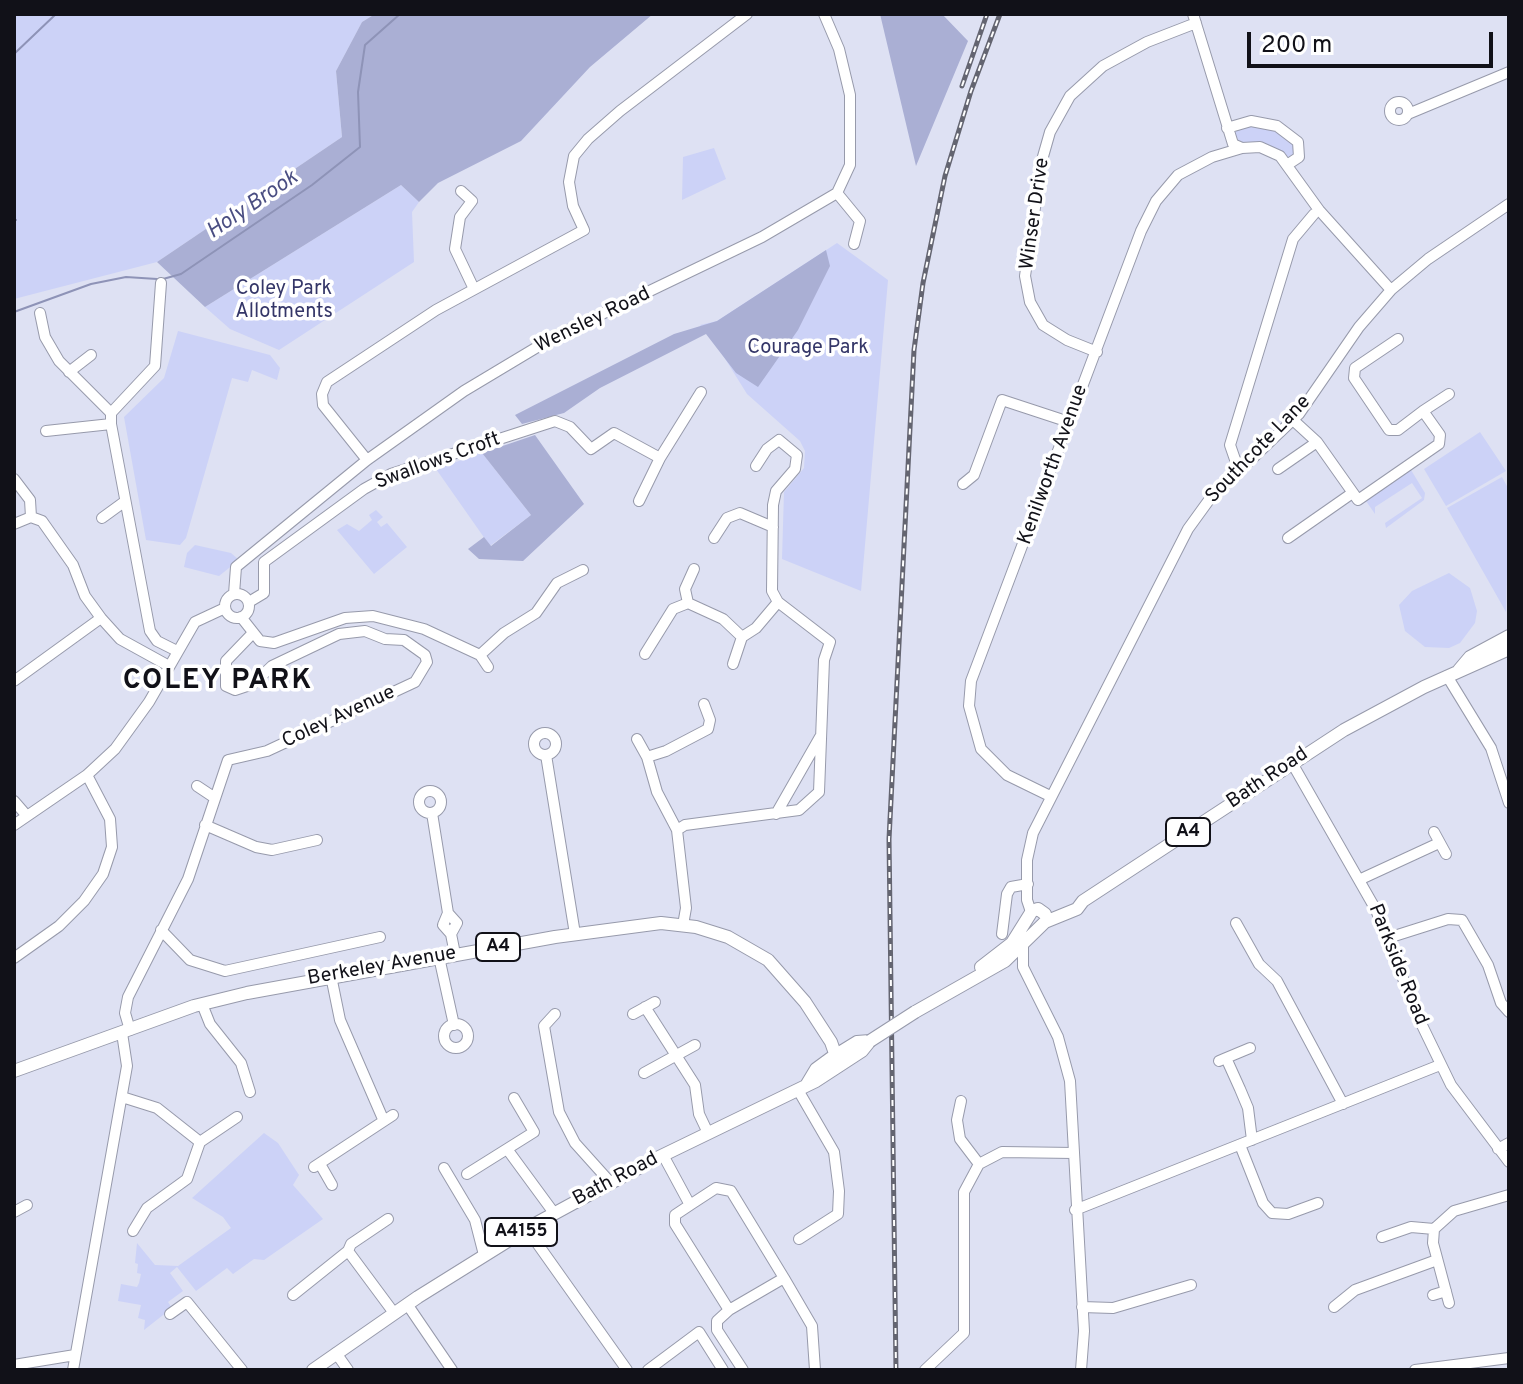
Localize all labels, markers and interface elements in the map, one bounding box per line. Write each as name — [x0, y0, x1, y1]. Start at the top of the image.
scale bar — [1251, 16, 1497, 66]
text: 200 m — [1261, 31, 1332, 61]
street label: Winser Drive — [1016, 156, 1056, 272]
water label: Holy Brook — [202, 166, 304, 246]
park label: Coley Park Allotments — [235, 278, 333, 325]
street label: Wensley Road — [531, 283, 655, 359]
park label: Courage Park — [747, 337, 869, 361]
street label: Kenilworth Avenue — [1014, 382, 1094, 548]
street label: Southcote Lane — [1201, 391, 1317, 509]
street label: Swallows Croft — [372, 428, 504, 496]
district label: COLEY PARK — [123, 665, 313, 699]
street label: Coley Avenue — [279, 681, 399, 755]
street label: Bath Road — [1223, 743, 1313, 815]
road number: A4 — [1166, 818, 1210, 846]
street label: Parkside Road — [1362, 901, 1432, 1029]
road number: A4 — [476, 933, 520, 961]
street label: Berkeley Avenue — [306, 942, 458, 992]
street label: Bath Road — [569, 1148, 663, 1212]
road number: A4155 — [485, 1218, 557, 1246]

